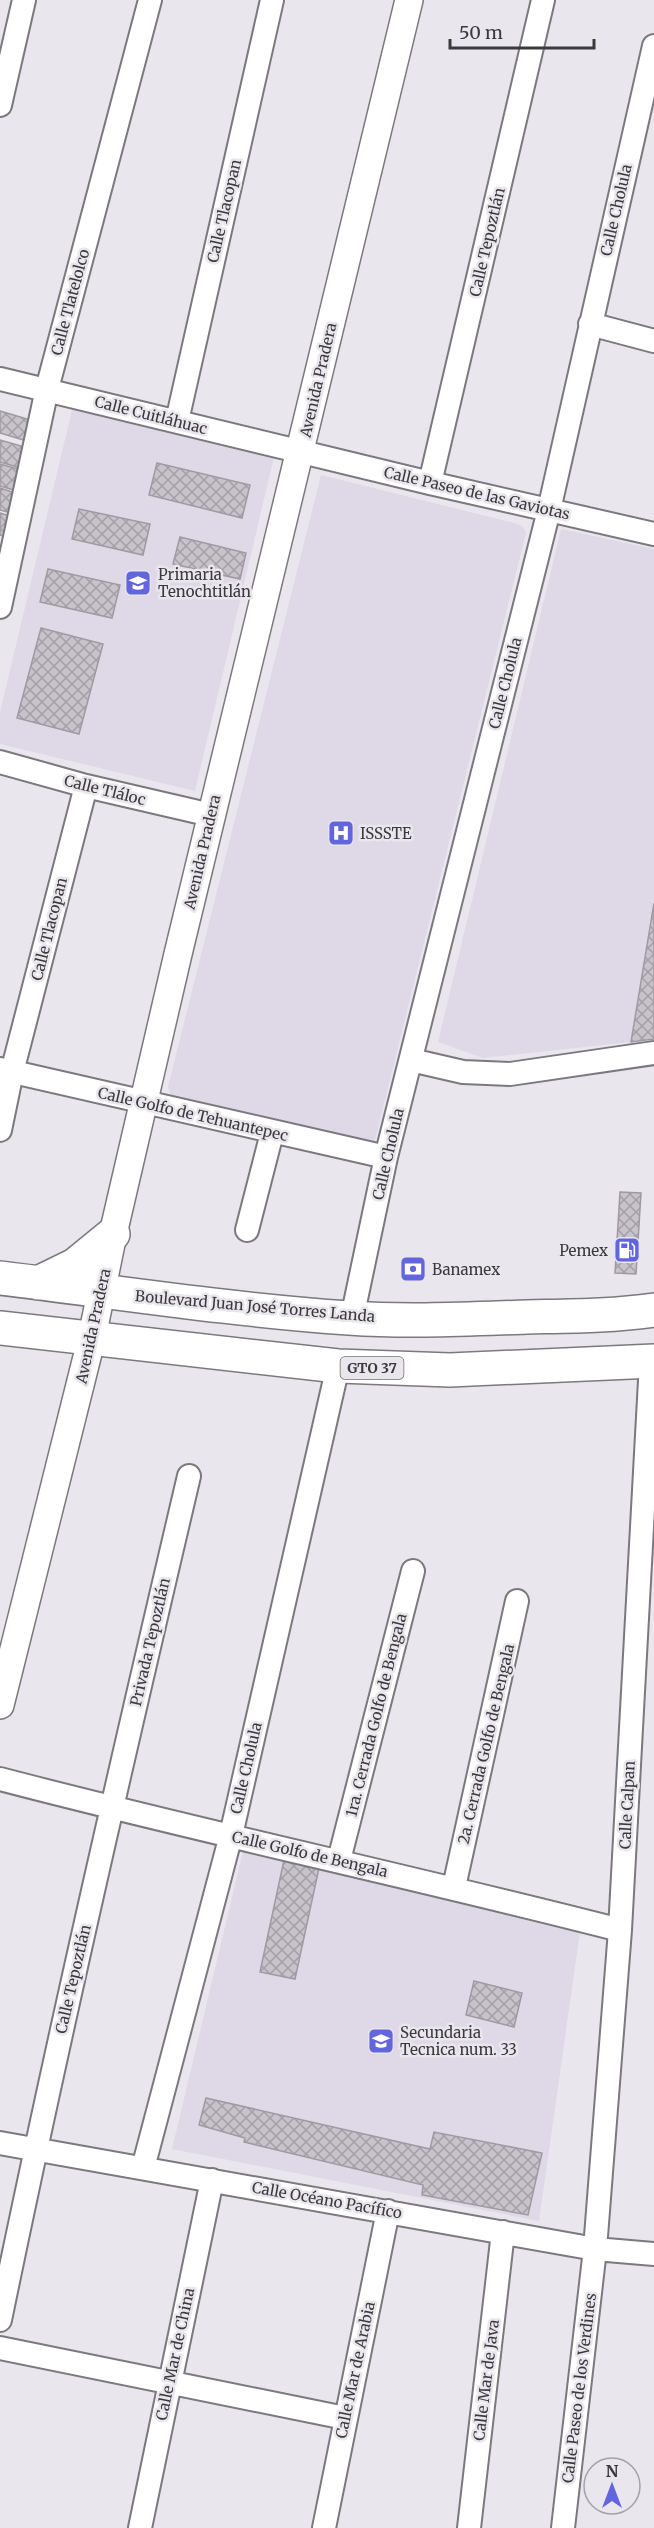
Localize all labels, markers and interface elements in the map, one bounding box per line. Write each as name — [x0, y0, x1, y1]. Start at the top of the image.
scale bar — [450, 12, 594, 50]
text: 50 m — [459, 21, 503, 44]
street label: Calle Tlacopan — [203, 157, 245, 265]
street label: Calle Cholula — [596, 162, 636, 258]
street label: Calle Tepoztlán — [465, 186, 509, 298]
street label: Calle Tlatelolco — [47, 247, 93, 357]
street label: Avenida Pradera — [295, 321, 340, 440]
street label: Calle Cuitláhuac — [93, 392, 210, 438]
street label: Calle Paseo de las Gaviotas — [382, 462, 572, 524]
place label: Primaria Tenochtitlán — [158, 565, 251, 601]
school or university icon: Primaria Tenochtitlán — [123, 568, 153, 598]
street label: Calle Cholula — [484, 635, 526, 731]
street label: Calle Tláloc — [62, 771, 148, 809]
street label: Avenida Pradera — [179, 793, 224, 912]
hospital icon: ISSSTE — [326, 818, 356, 848]
place label: ISSSTE — [360, 824, 412, 843]
street label: Calle Tlacopan — [27, 875, 71, 982]
street label: Calle Golfo de Tehuantepec — [96, 1083, 290, 1145]
street label: Calle Cholula — [368, 1106, 408, 1202]
fuel station icon: Pemex — [612, 1235, 642, 1265]
place label: Pemex — [559, 1241, 608, 1260]
bank icon: Banamex — [398, 1254, 428, 1284]
place label: Banamex — [432, 1260, 500, 1279]
street label: Avenida Pradera — [71, 1267, 114, 1386]
street label: Boulevard Juan José Torres Landa — [134, 1286, 376, 1326]
road number: GTO 37 — [340, 1357, 404, 1379]
street label: Privada Tepoztlán — [126, 1576, 174, 1708]
street label: 1ra. Cerrada Golfo de Bengala — [341, 1611, 411, 1819]
street label: 2a. Cerrada Golfo de Bengala — [454, 1642, 518, 1846]
street label: Calle Cholula — [226, 1720, 266, 1816]
street label: Calle Calpan — [615, 1760, 639, 1850]
street label: Calle Golfo de Bengala — [230, 1827, 390, 1881]
street label: Calle Tepoztlán — [51, 1923, 95, 2035]
place label: Secundaria Tecnica num. 33 — [400, 2023, 517, 2059]
school or university icon: Secundaria Tecnica num. 33 — [366, 2026, 396, 2056]
street label: Calle Océano Pacífico — [250, 2177, 404, 2223]
street label: Calle Mar de China — [152, 2286, 198, 2422]
street label: Calle Paseo de los Verdines — [558, 2292, 600, 2484]
street label: Calle Mar de Arabia — [331, 2300, 379, 2440]
street label: Calle Mar de Java — [469, 2318, 503, 2442]
north arrow — [582, 2456, 642, 2516]
text: N — [606, 2461, 619, 2481]

